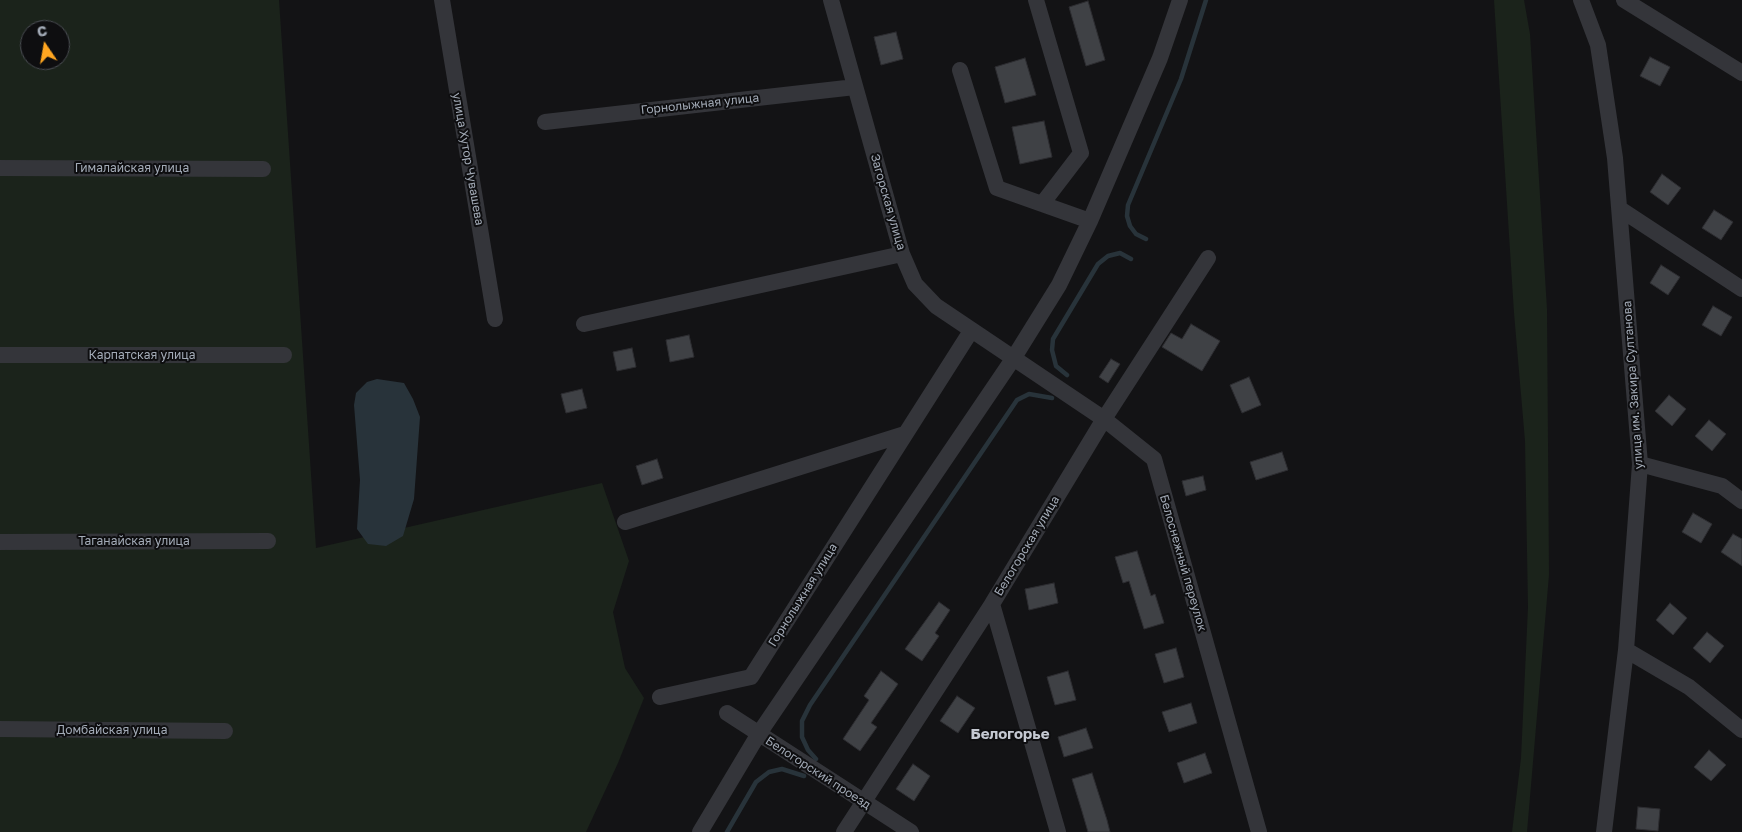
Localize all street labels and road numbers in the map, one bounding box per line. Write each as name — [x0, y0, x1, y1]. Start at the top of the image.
street label: Горнолыжная улица — [640, 91, 760, 117]
street label: улица Хутор Чувашева — [449, 92, 487, 226]
street label: Загорская улица — [867, 152, 909, 252]
street label: Гималайская улица — [75, 161, 189, 175]
street label: улица им. Закира Султанова — [1620, 300, 1646, 470]
street label: Карпатская улица — [88, 348, 196, 362]
street label: Белогорская улица — [991, 493, 1063, 599]
street label: Белоснежный переулок — [1157, 493, 1209, 633]
street label: Таганайская улица — [78, 534, 190, 548]
street label: Горнолыжная улица — [765, 541, 841, 649]
street label: Домбайская улица — [57, 723, 167, 737]
street label: Белогорский проезд — [763, 734, 873, 812]

